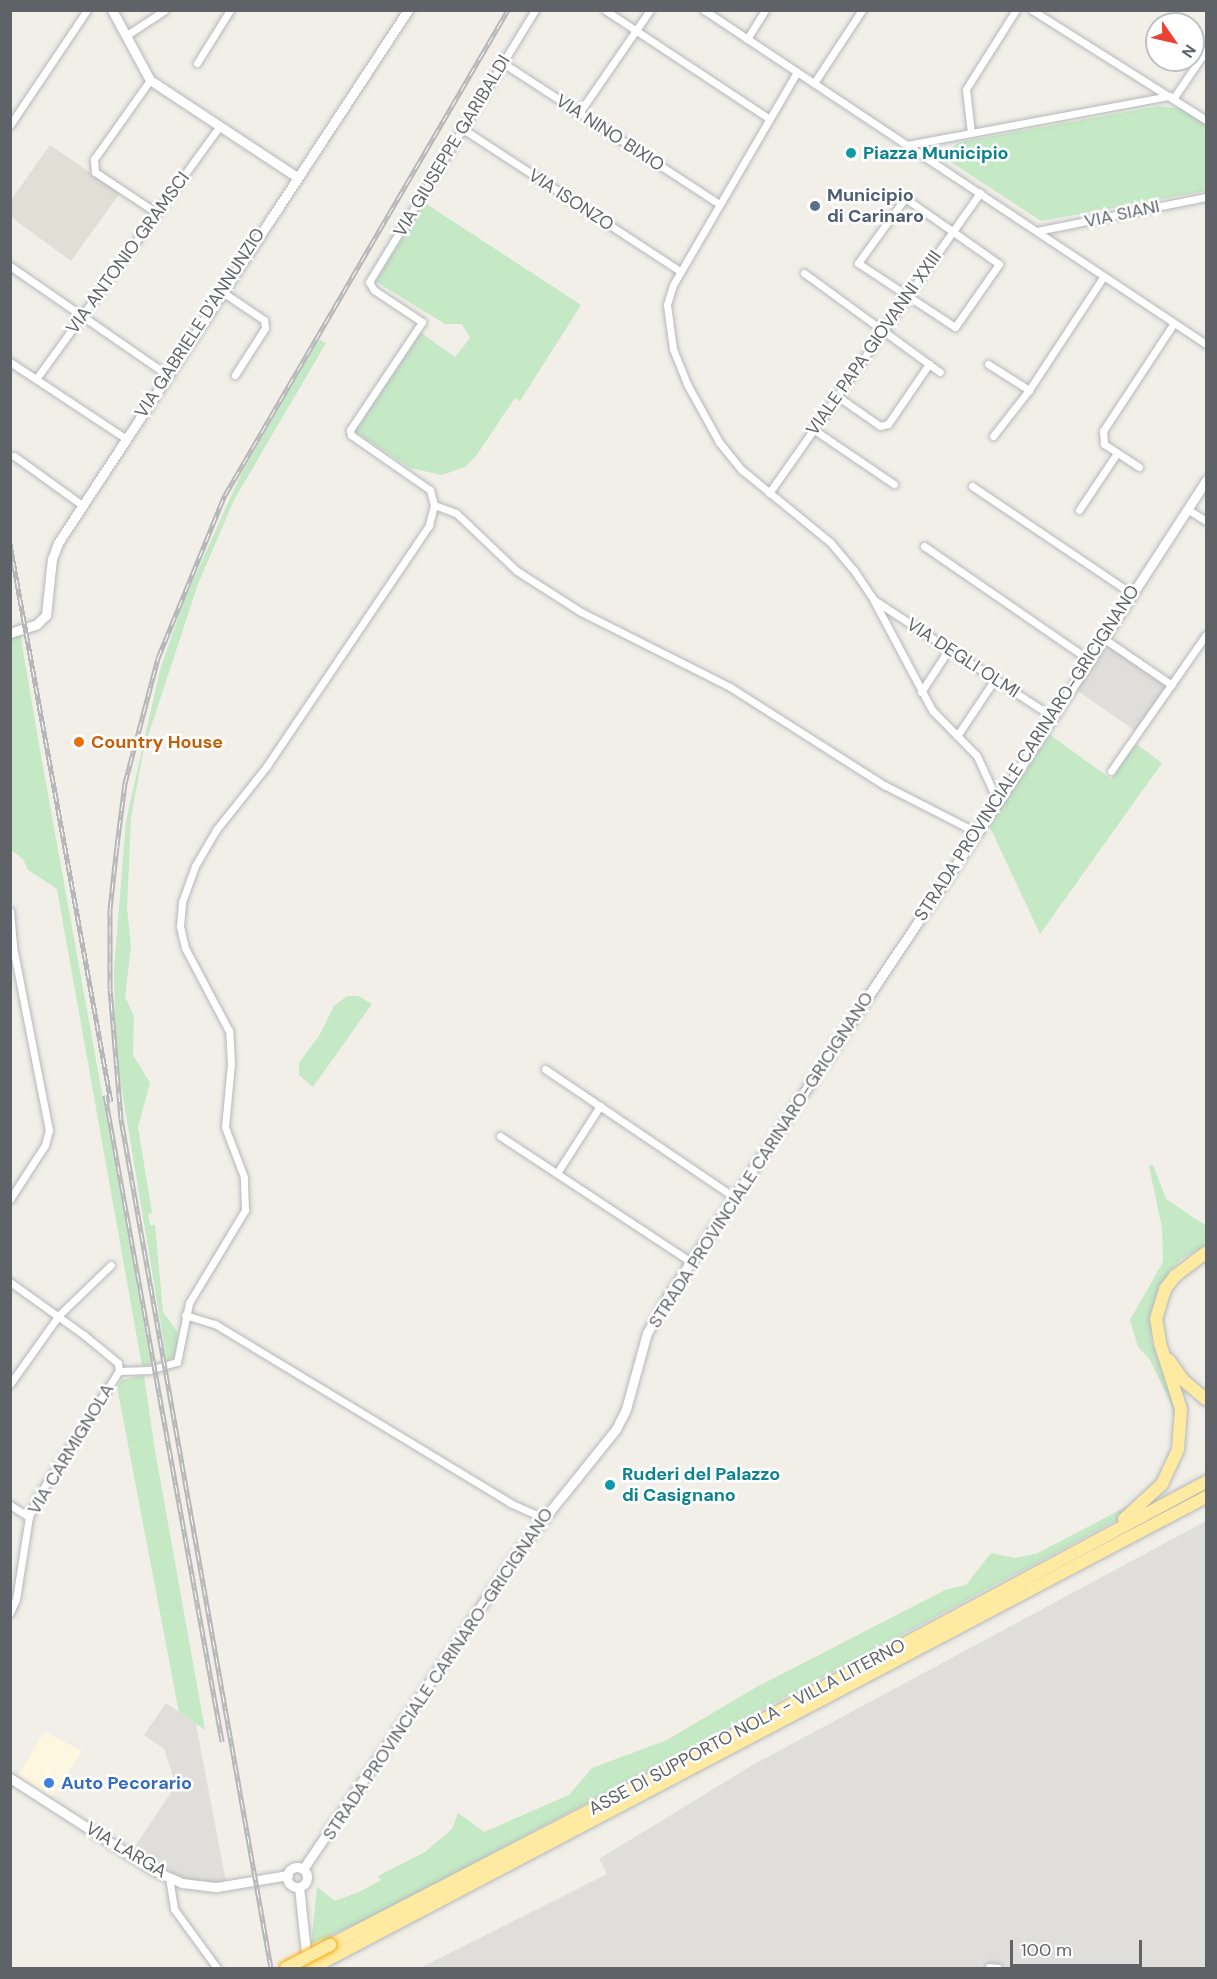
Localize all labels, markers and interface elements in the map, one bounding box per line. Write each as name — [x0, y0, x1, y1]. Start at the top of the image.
north arrow — [1145, 12, 1205, 72]
text: N — [1177, 41, 1201, 62]
street label: VIA GIUSEPPE GARIBALDI — [389, 51, 515, 241]
street label: VIA NINO BIXIO — [552, 90, 668, 176]
place label: Piazza Municipio — [863, 142, 1009, 164]
marker: Piazza Municipio — [844, 146, 858, 160]
street label: VIA ISONZO — [524, 164, 618, 236]
street label: VIA ANTONIO GRAMSCI — [62, 168, 194, 338]
place label: Municipio di Carinaro — [827, 185, 924, 228]
street label: VIA SIANI — [1082, 196, 1162, 232]
marker: Municipio di Carinaro — [808, 199, 822, 213]
street label: VIA GABRIELE D'ANNUNZIO — [130, 224, 270, 422]
street label: VIALE PAPA GIOVANNI XXIII — [802, 246, 946, 440]
street label: STRADA PROVINCIALE CARINARO-GRICIGNANO — [910, 581, 1144, 925]
street label: VIA DEGLI OLMI — [902, 613, 1024, 703]
place label: Country House — [91, 731, 223, 753]
marker: Country House — [72, 735, 86, 749]
street label: STRADA PROVINCIALE CARINARO-GRICIGNANO — [644, 988, 878, 1332]
street label: VIA CARMIGNOLA — [23, 1380, 119, 1518]
place label: Ruderi del Palazzo di Casignano — [622, 1464, 780, 1506]
marker: Ruderi del Palazzo di Casignano — [603, 1478, 617, 1492]
street label: STRADA PROVINCIALE CARINARO-GRICIGNANO — [318, 1504, 558, 1844]
street label: ASSE DI SUPPORTO NOLA - VILLA LITERNO — [585, 1634, 909, 1820]
place label: Auto Pecorario — [61, 1772, 192, 1794]
marker: Auto Pecorario — [42, 1776, 56, 1790]
street label: VIA LARGA — [82, 1817, 170, 1883]
scale bar — [1013, 1928, 1145, 1966]
text: 100 m — [1021, 1938, 1072, 1962]

